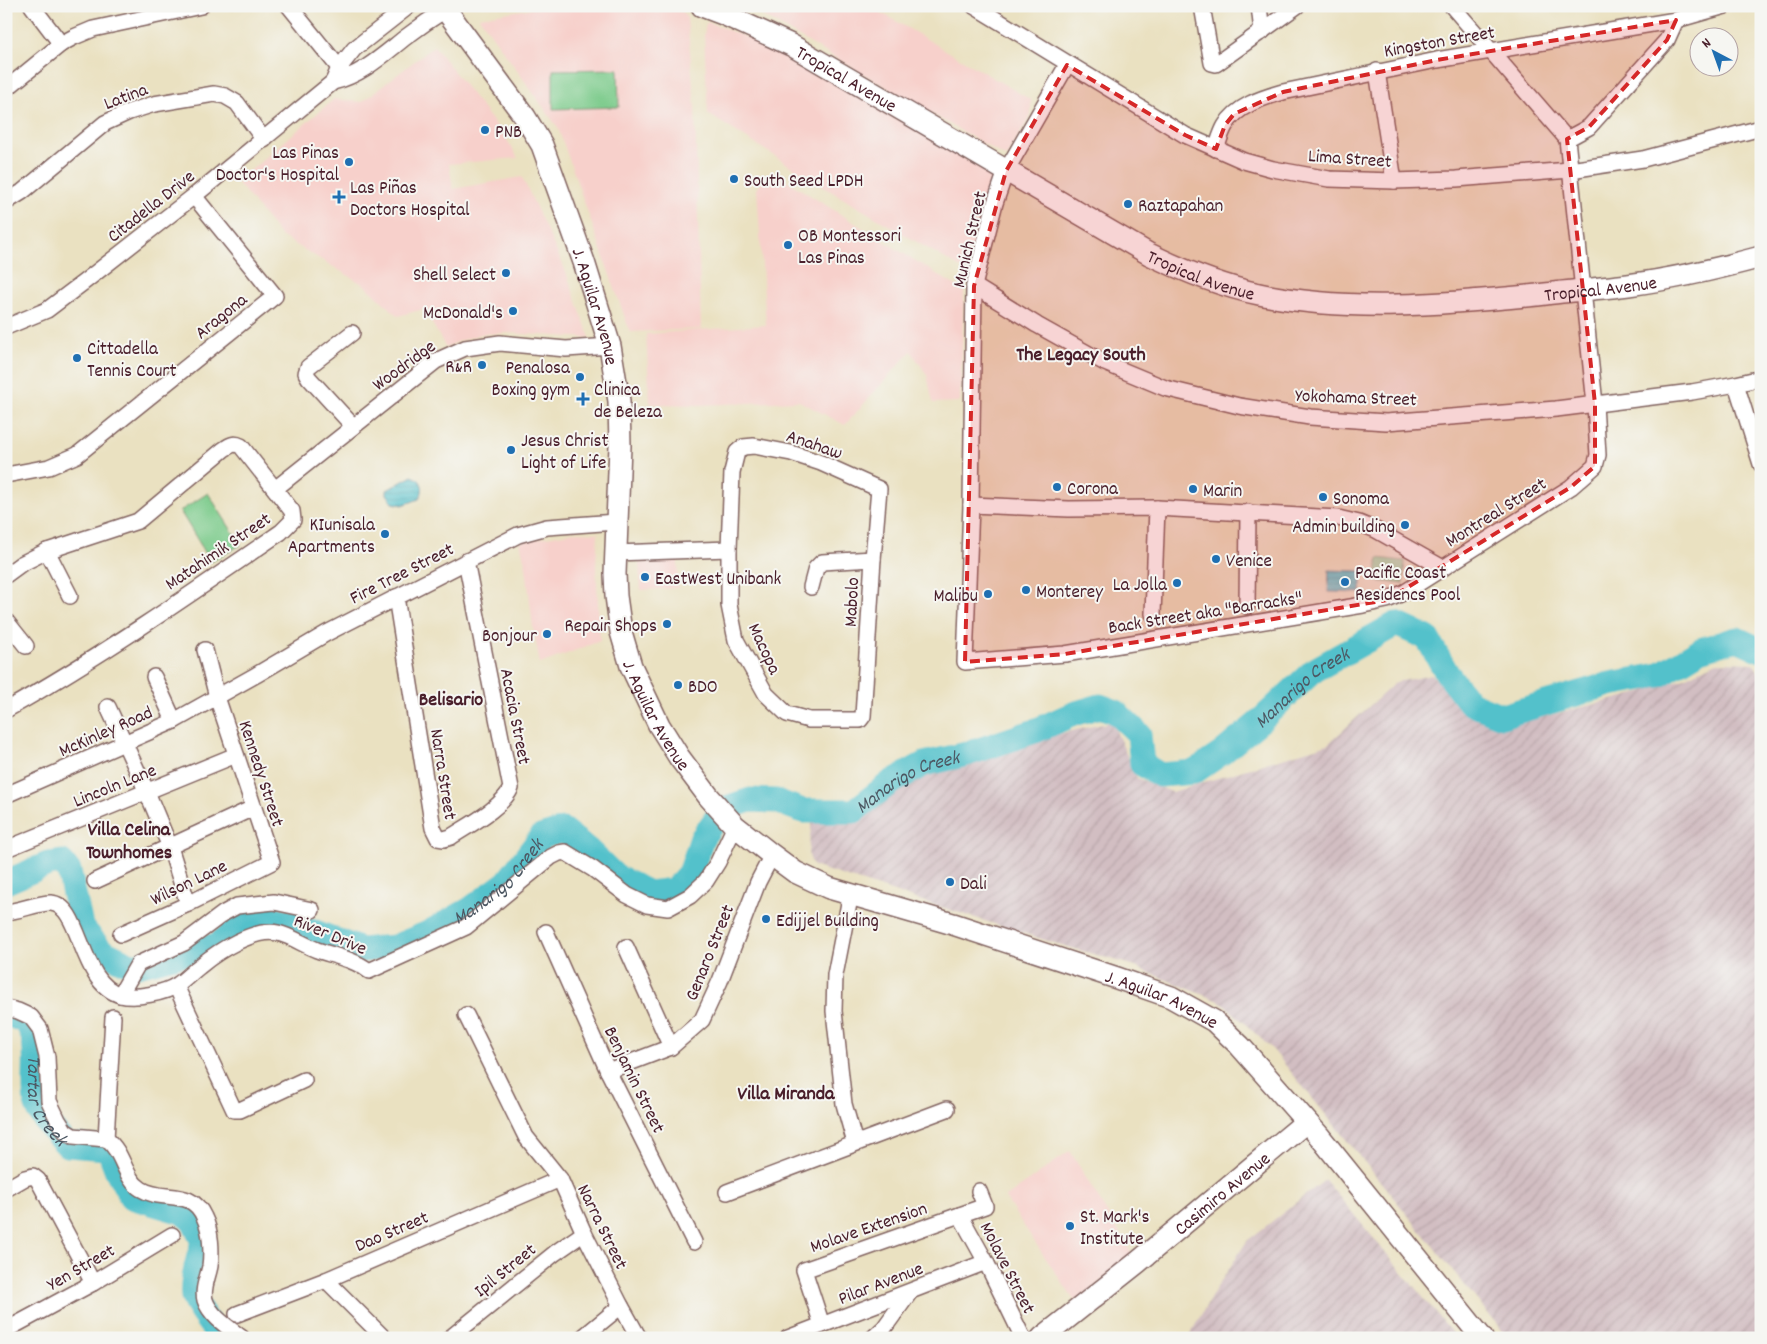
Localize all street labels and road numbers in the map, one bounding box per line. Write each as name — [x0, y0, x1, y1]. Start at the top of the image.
street label: Kingston Street — [1382, 20, 1497, 66]
street label: Tropical Avenue — [790, 41, 901, 121]
street label: Latina — [100, 77, 153, 119]
street label: Lima Street — [1307, 144, 1392, 177]
street label: Citadella Drive — [102, 165, 202, 251]
street label: Munich Street — [947, 189, 996, 291]
street label: J. Aguilar Avenue — [563, 245, 623, 367]
street label: Tropical Avenue — [1141, 245, 1257, 310]
street label: Tropical Avenue — [1543, 271, 1659, 311]
street label: Aragona — [190, 287, 255, 347]
street label: Woodridge — [368, 334, 442, 399]
street label: Yokohama Street — [1295, 384, 1417, 415]
street label: Anahaw — [782, 424, 846, 469]
street label: Montreal Street — [1441, 472, 1553, 556]
street label: Matahimik Street — [160, 507, 277, 598]
street label: Fire Tree Street — [346, 537, 459, 613]
street label: Mabolo — [839, 577, 868, 628]
street label: Back Street aka "Barracks" — [1107, 586, 1304, 643]
street label: Macopa — [739, 619, 787, 681]
street label: J. Aguilar Avenue — [613, 658, 695, 778]
street label: Acacia Street — [491, 666, 536, 767]
street label: McKinley Road — [55, 700, 158, 766]
street label: Kennedy Street — [230, 718, 290, 831]
street label: Narra Street — [421, 727, 462, 822]
street label: Lincoln Lane — [70, 758, 161, 816]
street label: Wilson Lane — [147, 854, 232, 914]
street label: Genaro Street — [680, 901, 743, 1006]
street label: River Drive — [289, 909, 370, 964]
street label: J. Aguilar Avenue — [1101, 965, 1222, 1038]
street label: Benjamin Street — [595, 1023, 670, 1139]
street label: Casimiro Avenue — [1170, 1147, 1278, 1243]
street label: Narra Street — [569, 1180, 633, 1275]
street label: Molave Extension — [807, 1197, 931, 1262]
street label: Dao Street — [351, 1206, 433, 1261]
street label: Molave Street — [971, 1218, 1041, 1319]
street label: Ipil Street — [469, 1238, 543, 1305]
street label: Yen Street — [43, 1239, 121, 1299]
street label: Pilar Avenue — [835, 1257, 928, 1314]

